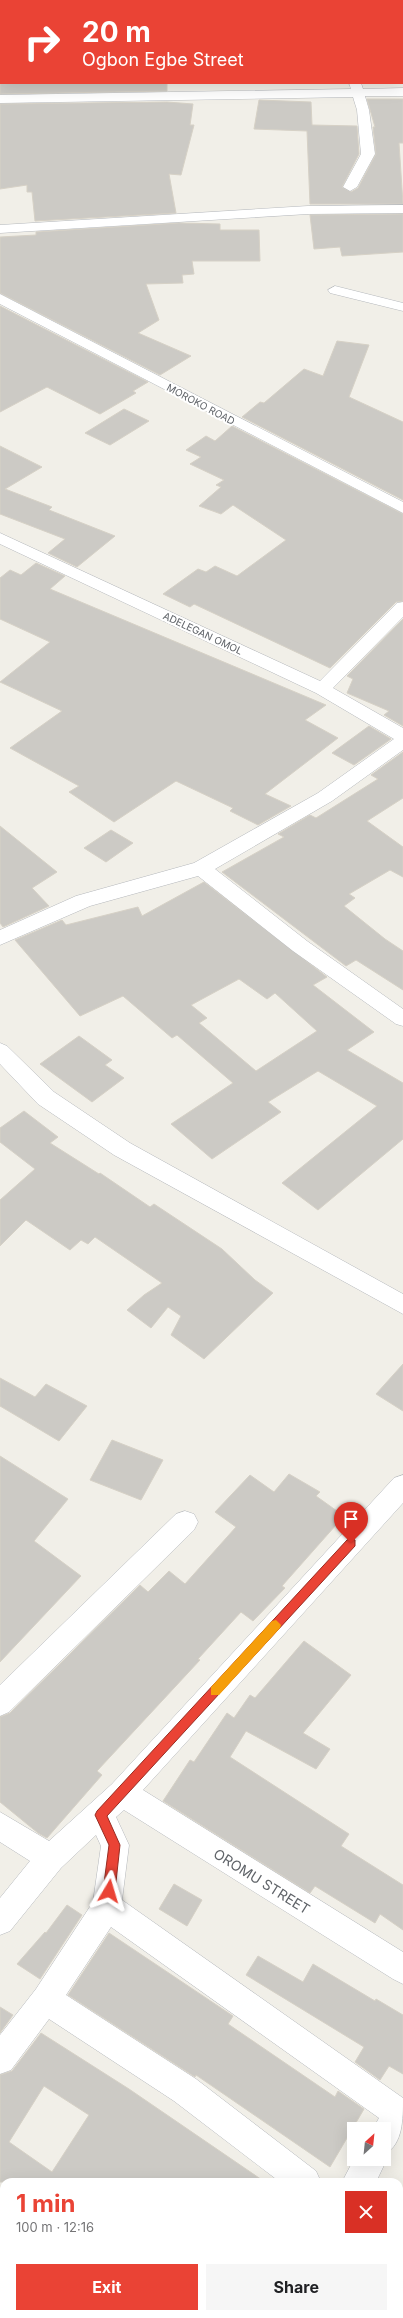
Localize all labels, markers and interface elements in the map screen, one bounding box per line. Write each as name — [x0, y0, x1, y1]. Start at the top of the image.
text: 20 m — [82, 15, 151, 49]
icon: right — [16, 16, 68, 68]
text: Ogbon Egbe Street — [82, 49, 244, 70]
street label: MOROKO ROAD — [165, 381, 237, 427]
street label: ADELEGAN OMOL — [161, 609, 245, 657]
pin — [334, 1502, 368, 1543]
icon: arrive — [340, 1508, 362, 1530]
street label: OROMU STREET — [211, 1845, 313, 1917]
position arrow — [88, 1870, 130, 1912]
north arrow — [347, 2122, 391, 2166]
map controls — [347, 2122, 391, 2166]
text: 1 min — [16, 2189, 75, 2218]
button: close — [345, 2191, 387, 2233]
text: 100 m · 12:16 — [16, 2219, 94, 2235]
button: Exit — [16, 2264, 198, 2310]
button: Share — [206, 2264, 387, 2310]

